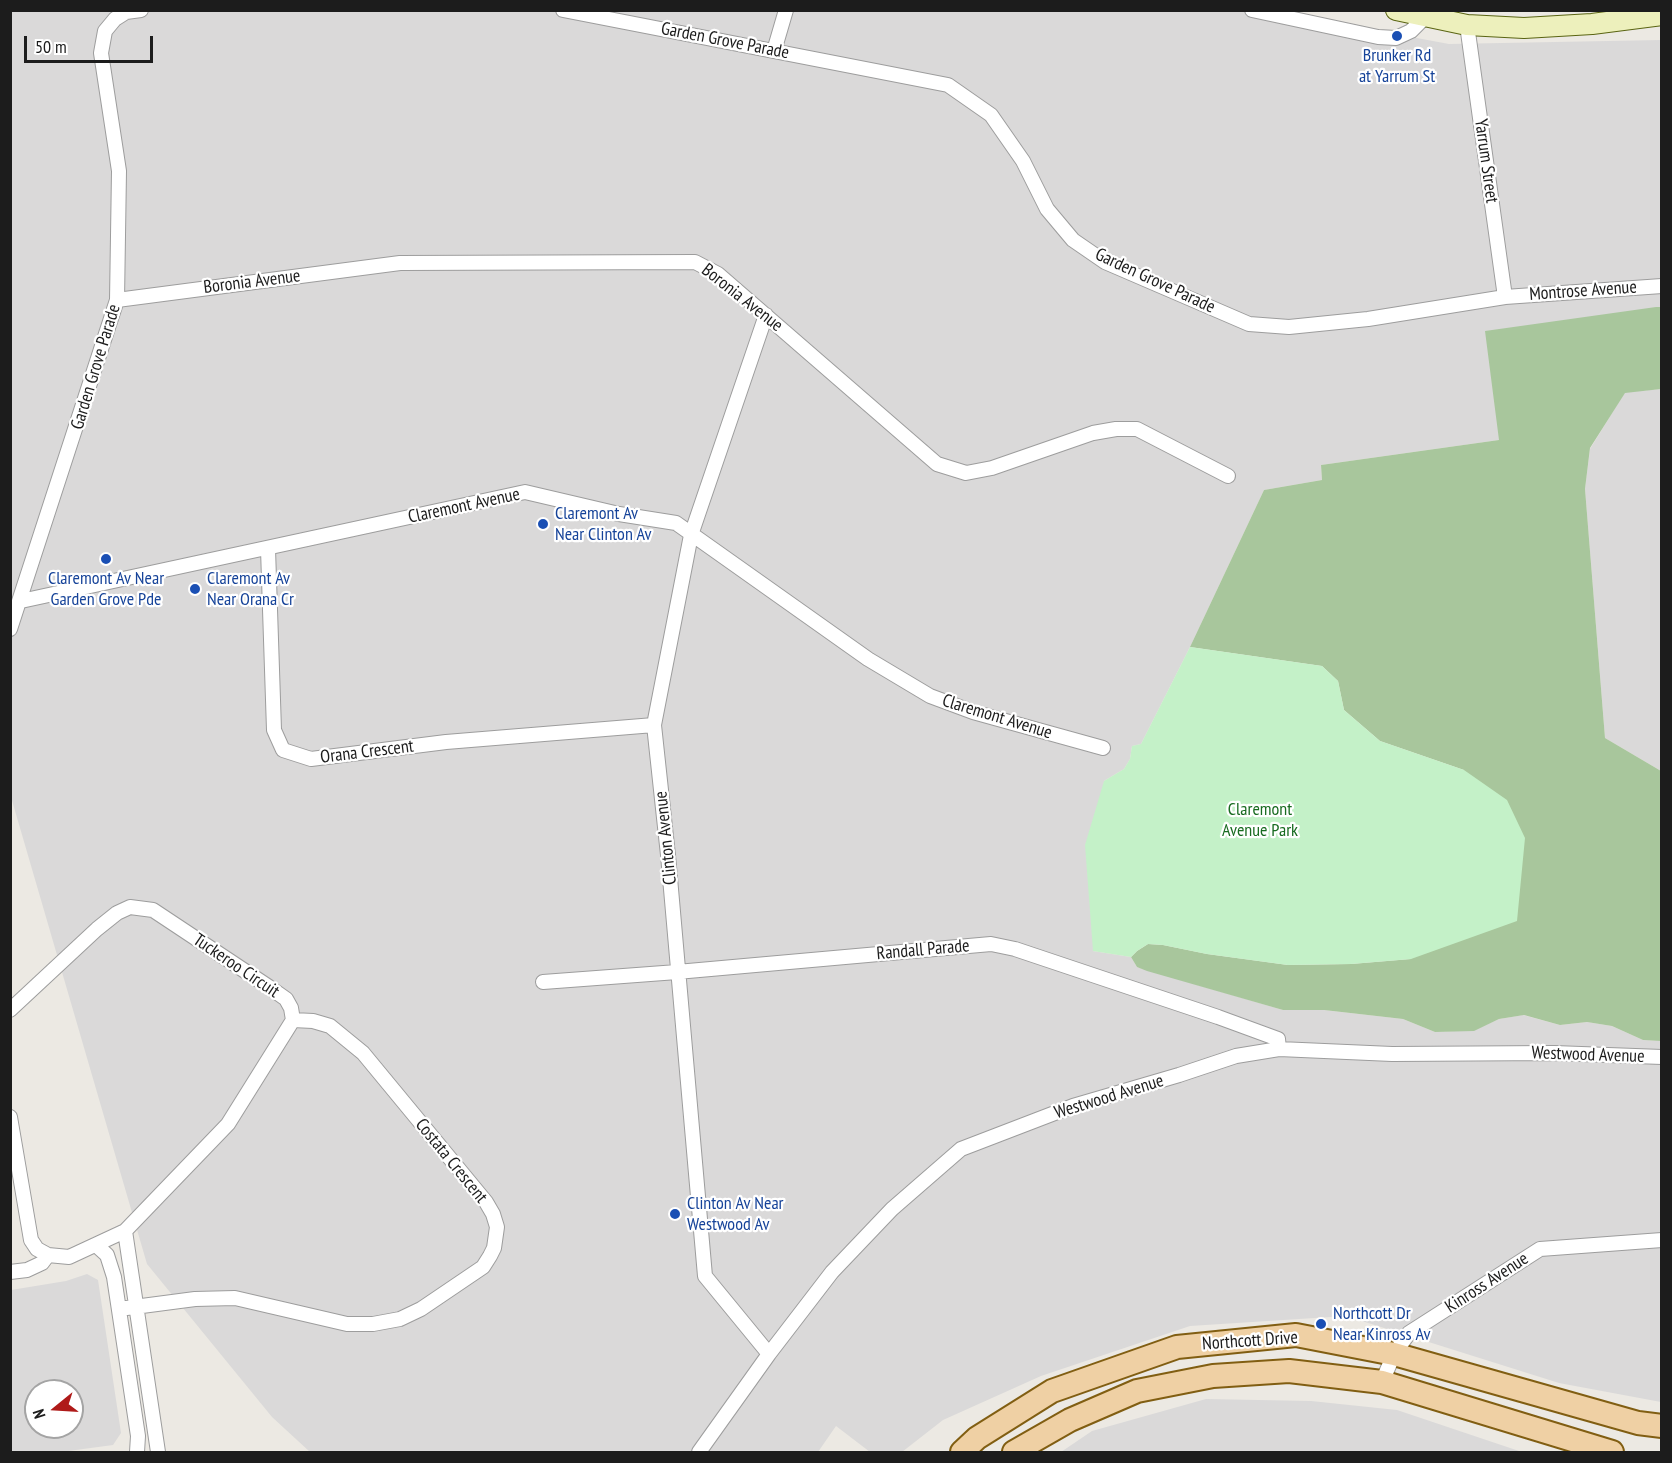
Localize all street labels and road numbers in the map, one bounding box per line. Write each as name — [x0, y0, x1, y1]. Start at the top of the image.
street label: Garden Grove Parade — [659, 18, 791, 64]
street label: Yarrum Street — [1469, 118, 1503, 204]
street label: Garden Grove Parade — [1092, 244, 1218, 318]
street label: Boronia Avenue — [697, 260, 787, 336]
street label: Boronia Avenue — [202, 265, 302, 299]
street label: Montrose Avenue — [1529, 276, 1637, 306]
street label: Garden Grove Parade — [67, 302, 125, 432]
street label: Claremont Avenue — [406, 484, 522, 528]
street label: Claremont Avenue — [939, 690, 1055, 744]
street label: Orana Crescent — [319, 736, 415, 768]
street label: Clinton Avenue — [650, 790, 682, 886]
street label: Tuckeroo Circuit — [189, 929, 283, 1003]
street label: Randall Parade — [876, 935, 970, 965]
street label: Westwood Avenue — [1531, 1042, 1645, 1068]
street label: Westwood Avenue — [1052, 1070, 1166, 1124]
street label: Costata Crescent — [410, 1114, 492, 1208]
street label: Kinross Avenue — [1441, 1248, 1533, 1318]
street label: Northcott Drive — [1201, 1327, 1299, 1355]

